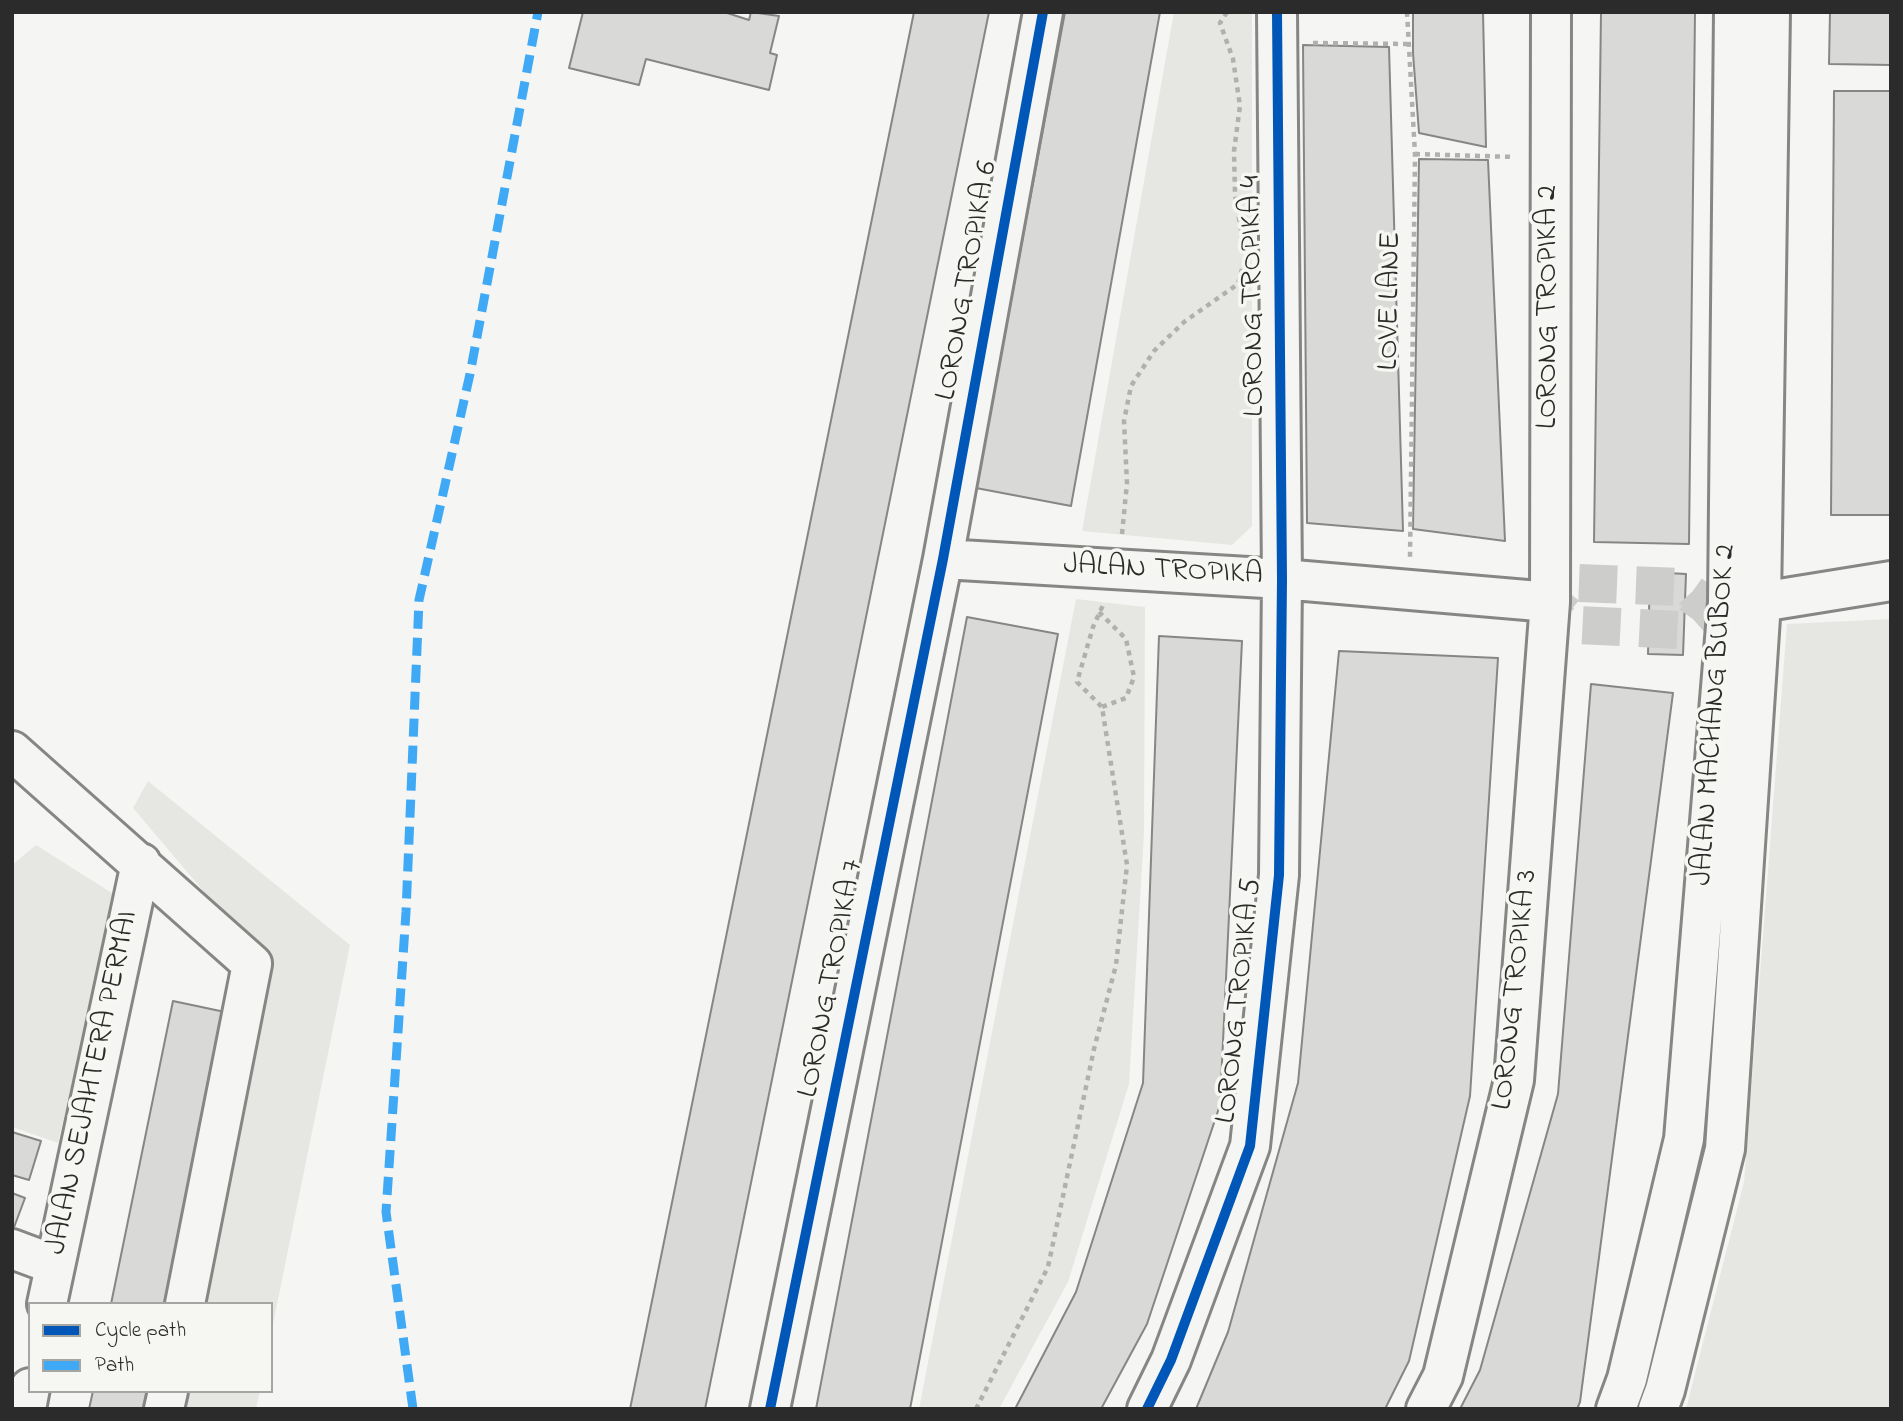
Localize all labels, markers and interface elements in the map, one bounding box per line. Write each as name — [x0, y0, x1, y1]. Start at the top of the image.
street label: LORONG TROPIKA 6 — [930, 159, 1008, 403]
street label: LORONG TROPIKA 4 — [1235, 175, 1275, 417]
street label: LORONG TROPIKA 2 — [1532, 185, 1568, 429]
street label: LOVE LANE — [1373, 231, 1411, 371]
street label: JALAN MACHANG BUBOK 2 — [1686, 543, 1746, 887]
street label: JALAN TROPIKA — [1062, 549, 1264, 595]
street label: LORONG TROPIKA 7 — [792, 857, 874, 1101]
street label: LORONG TROPIKA 3 — [1486, 868, 1548, 1112]
street label: LORONG TROPIKA 5 — [1210, 877, 1272, 1125]
street label: JALAN SEJAHTERA PERMAI — [40, 908, 148, 1258]
legend — [28, 1302, 273, 1393]
text: Cycle path — [95, 1316, 186, 1346]
text: Path — [95, 1351, 134, 1381]

